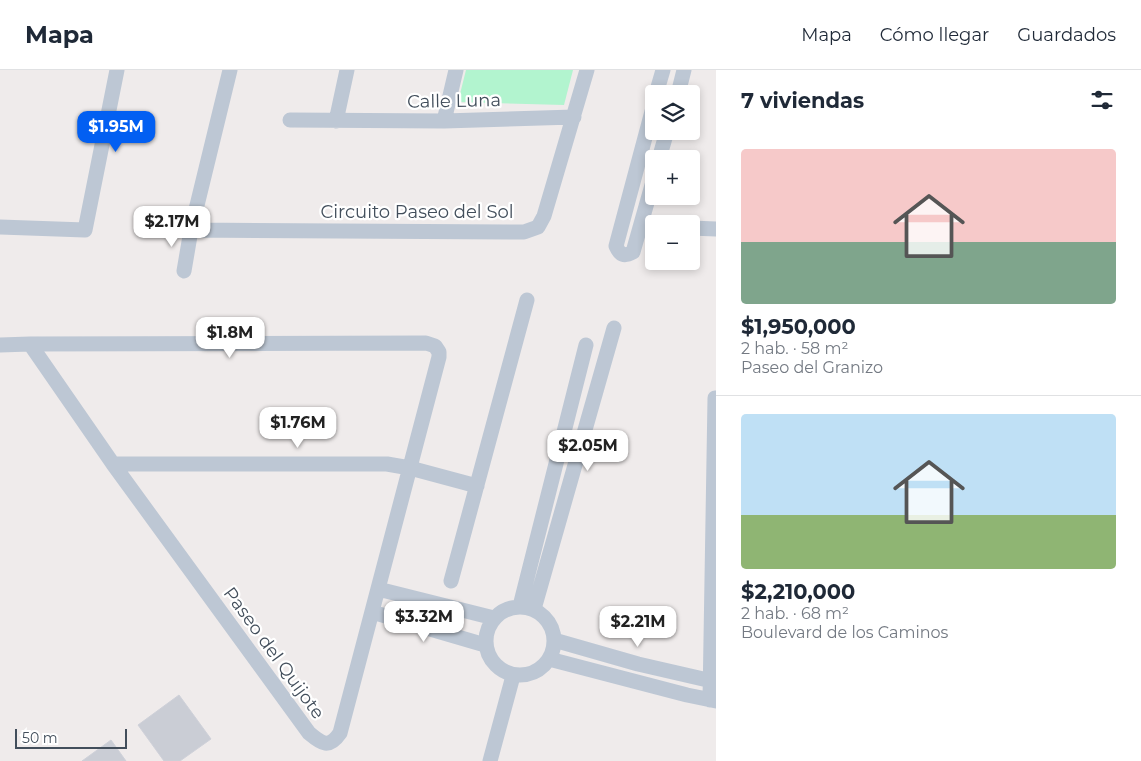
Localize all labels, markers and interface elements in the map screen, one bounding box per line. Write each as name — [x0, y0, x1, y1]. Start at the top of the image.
text: Mapa — [25, 20, 94, 49]
text: Mapa — [801, 24, 852, 46]
text: Cómo llegar — [880, 24, 989, 46]
text: Guardados — [1017, 24, 1116, 46]
map controls — [645, 85, 700, 270]
button: layers — [645, 85, 700, 140]
icon: filters — [1088, 86, 1116, 114]
text: 7 viviendas — [741, 88, 864, 113]
street label: Calle Luna — [407, 89, 501, 113]
pin: $1.95M — [75, 111, 157, 153]
text: $1.95M — [88, 117, 144, 136]
button: + — [645, 150, 700, 205]
icon: home — [884, 181, 974, 271]
street label: Circuito Paseo del Sol — [320, 201, 514, 223]
pin: $2.17M — [131, 206, 213, 248]
text: $2.17M — [144, 212, 200, 231]
button: − — [645, 215, 700, 270]
text: $1,950,000 — [741, 314, 856, 339]
pin: $1.8M — [195, 316, 265, 359]
text: $1.8M — [207, 323, 253, 342]
text: 2 hab. · 58 m² — [741, 339, 848, 358]
text: Paseo del Granizo — [741, 358, 883, 377]
pin: $1.76M — [257, 406, 339, 449]
text: $1.76M — [270, 413, 326, 432]
pin: $2.05M — [547, 430, 629, 472]
text: $2.05M — [558, 436, 618, 455]
icon: home — [884, 447, 974, 537]
text: $2,210,000 — [741, 579, 855, 604]
street label: Paseo del Quijote — [219, 583, 329, 723]
pin: $3.32M — [383, 600, 465, 643]
text: 2 hab. · 68 m² — [741, 604, 849, 623]
pin: $2.21M — [597, 606, 679, 648]
text: $3.32M — [395, 607, 453, 626]
text: $2.21M — [610, 612, 666, 631]
text: Boulevard de los Caminos — [741, 623, 948, 642]
scale bar — [15, 726, 128, 749]
text: 50 m — [22, 729, 58, 747]

